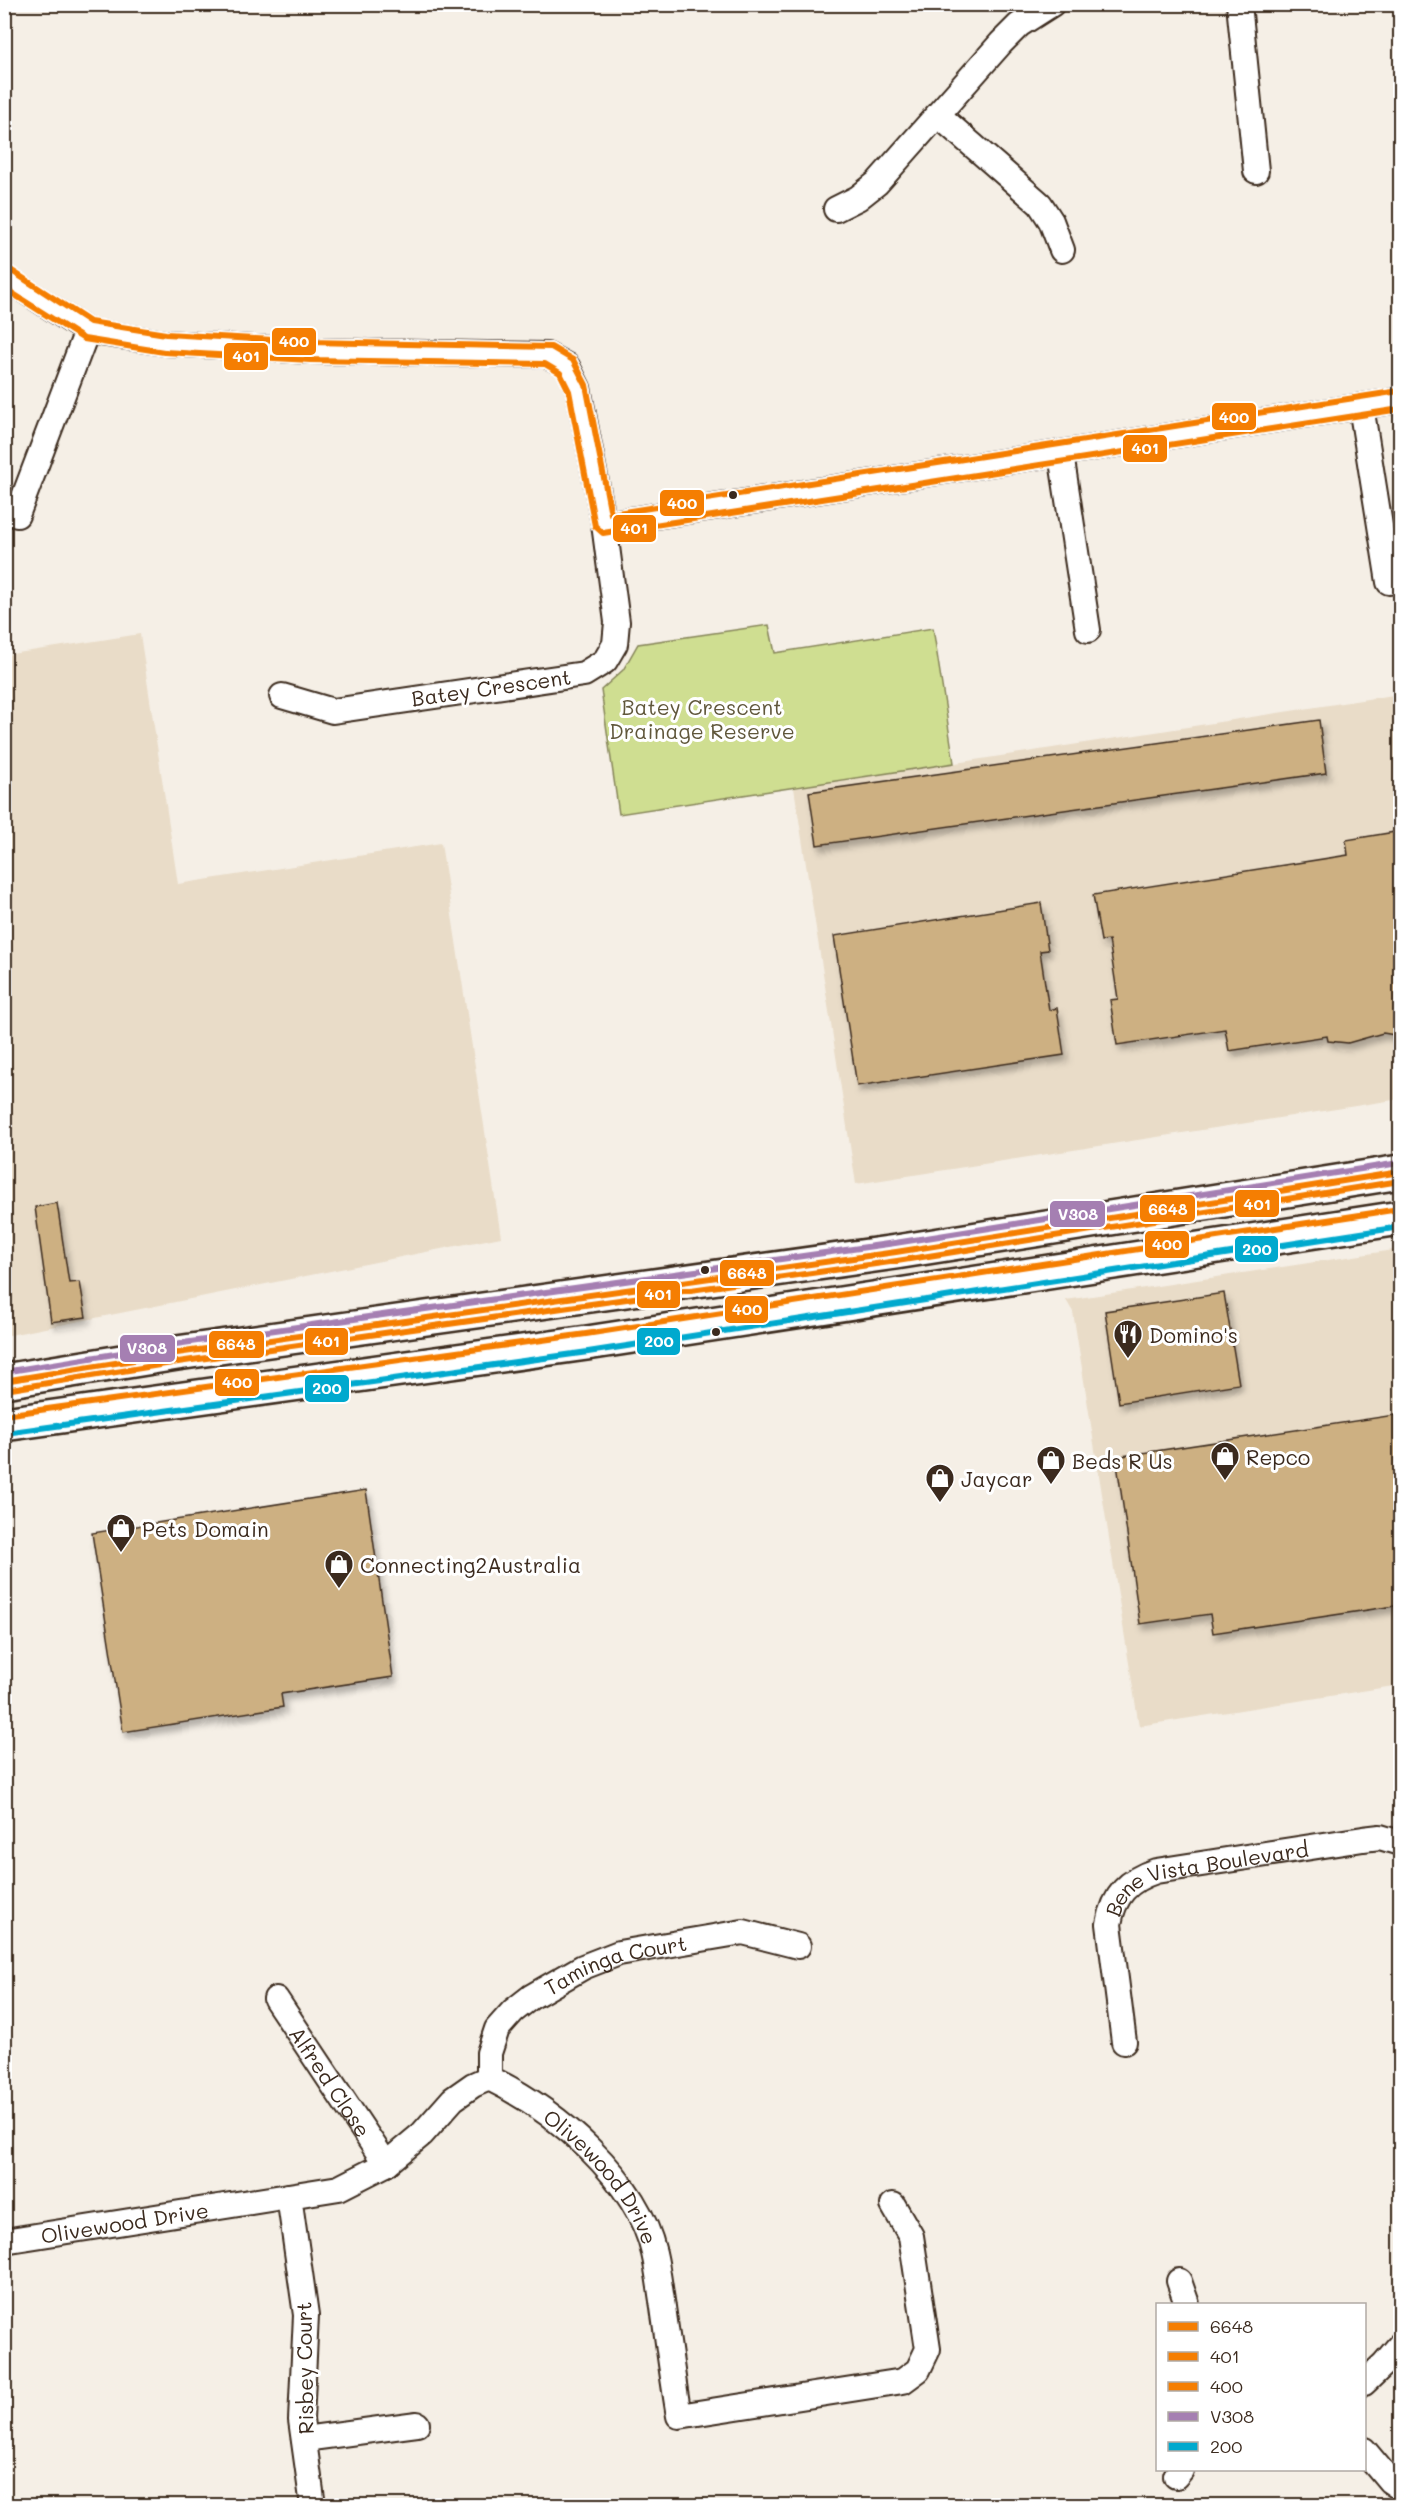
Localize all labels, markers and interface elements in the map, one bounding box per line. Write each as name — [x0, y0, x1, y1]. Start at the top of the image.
line badge: 400 — [271, 327, 317, 356]
text: 400 — [279, 330, 309, 351]
line badge: 401 — [223, 342, 269, 371]
text: 401 — [232, 345, 260, 366]
line badge: 400 — [1211, 402, 1257, 431]
text: 400 — [1219, 406, 1249, 427]
line badge: 401 — [1122, 434, 1168, 463]
text: 401 — [1131, 437, 1159, 458]
line badge: 400 — [659, 489, 705, 517]
unlabelled marker — [727, 489, 739, 501]
text: 400 — [667, 492, 697, 513]
line badge: 401 — [612, 514, 657, 543]
text: 401 — [620, 517, 648, 538]
street label: Batey Crescent — [409, 662, 573, 712]
park label: Batey Crescent Drainage Reserve — [609, 693, 795, 744]
line badge: 401 — [1234, 1189, 1280, 1218]
text: 401 — [1243, 1193, 1271, 1214]
line badge: 6648 — [1139, 1194, 1196, 1223]
text: 6648 — [1148, 1198, 1188, 1219]
line badge: V308 — [1049, 1200, 1106, 1228]
text: V308 — [1058, 1203, 1098, 1224]
line badge: 400 — [1144, 1230, 1190, 1259]
text: 400 — [1152, 1233, 1182, 1254]
line badge: 200 — [1234, 1235, 1279, 1263]
text: 200 — [1242, 1238, 1272, 1259]
line badge: 6648 — [719, 1259, 775, 1287]
text: 6648 — [727, 1262, 767, 1283]
unlabelled marker — [699, 1264, 711, 1276]
line badge: 401 — [636, 1280, 681, 1309]
text: 401 — [644, 1283, 672, 1304]
line badge: 400 — [724, 1295, 769, 1324]
text: 400 — [732, 1298, 762, 1319]
restaurant icon: Domino's — [1112, 1318, 1144, 1360]
place label: Domino's — [1149, 1321, 1238, 1348]
unlabelled marker — [710, 1326, 722, 1338]
line badge: 401 — [304, 1327, 349, 1356]
line badge: 200 — [636, 1327, 681, 1356]
line badge: 6648 — [208, 1330, 265, 1359]
text: 401 — [312, 1330, 340, 1351]
text: 200 — [644, 1330, 674, 1351]
text: 6648 — [216, 1333, 256, 1354]
line badge: V308 — [119, 1334, 176, 1363]
text: V308 — [127, 1337, 167, 1358]
line badge: 400 — [214, 1368, 260, 1397]
text: 400 — [222, 1371, 252, 1392]
line badge: 200 — [304, 1374, 350, 1403]
text: 200 — [312, 1377, 342, 1398]
shop icon: Repco — [1209, 1440, 1241, 1482]
place label: Repco — [1246, 1443, 1310, 1470]
shop icon: Beds R Us — [1035, 1444, 1067, 1486]
place label: Beds R Us — [1072, 1447, 1173, 1474]
shop icon: Jaycar — [924, 1462, 956, 1504]
place label: Jaycar — [961, 1465, 1033, 1492]
shop icon: Pets Domain — [105, 1512, 137, 1554]
place label: Pets Domain — [142, 1515, 269, 1542]
shop icon: Connecting2Australia — [323, 1548, 355, 1590]
place label: Connecting2Australia — [360, 1551, 581, 1578]
street label: Bene Vista Boulevard — [1098, 1834, 1310, 1920]
street label: Taminga Court — [539, 1928, 689, 2000]
street label: Alfred Close — [284, 2021, 378, 2142]
street label: Olivewood Drive — [539, 2102, 664, 2247]
street label: Olivewood Drive — [39, 2195, 210, 2248]
street label: Risbey Court — [289, 2301, 319, 2435]
legend — [1156, 2303, 1366, 2471]
text: 6648 — [1210, 2314, 1253, 2338]
text: 401 — [1210, 2344, 1240, 2368]
text: 400 — [1210, 2374, 1243, 2398]
text: V308 — [1210, 2404, 1254, 2428]
text: 200 — [1210, 2434, 1242, 2458]

